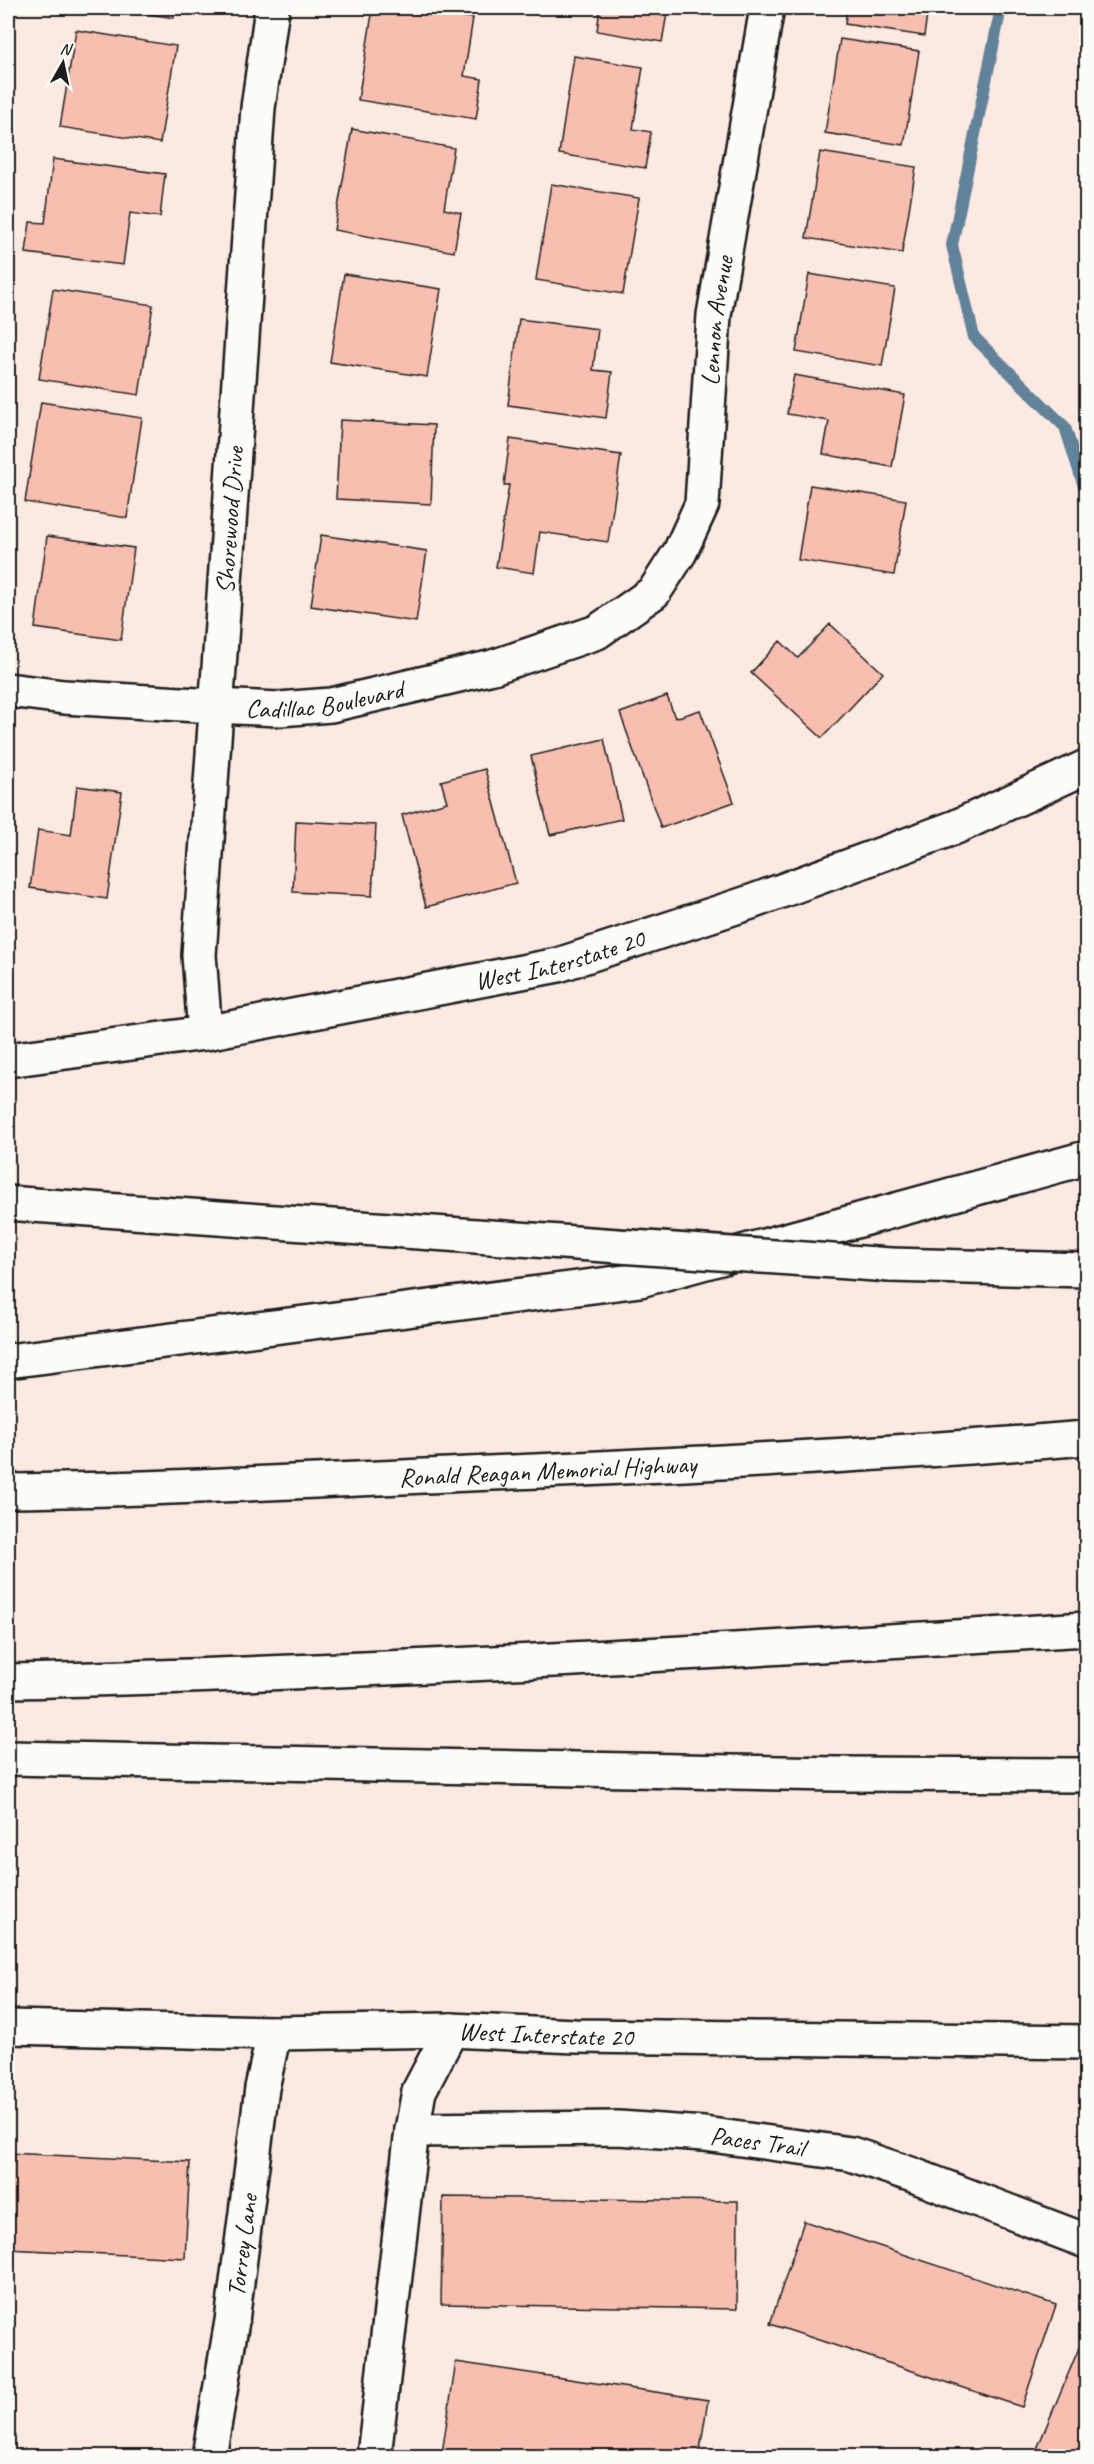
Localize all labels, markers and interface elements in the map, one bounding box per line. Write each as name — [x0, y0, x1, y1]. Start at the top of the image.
north arrow — [33, 33, 93, 93]
text: N — [59, 39, 75, 60]
street label: Lennon Avenue — [694, 252, 741, 386]
street label: Shorewood Drive — [208, 444, 251, 595]
street label: Cadillac Boulevard — [245, 672, 410, 726]
street label: West Interstate 20 — [472, 921, 651, 998]
street label: Ronald Reagan Memorial Highway — [398, 1447, 699, 1494]
street label: West Interstate 20 — [458, 2014, 635, 2054]
street label: Paces Trail — [708, 2119, 811, 2165]
street label: Torrey Lane — [219, 2190, 265, 2299]

